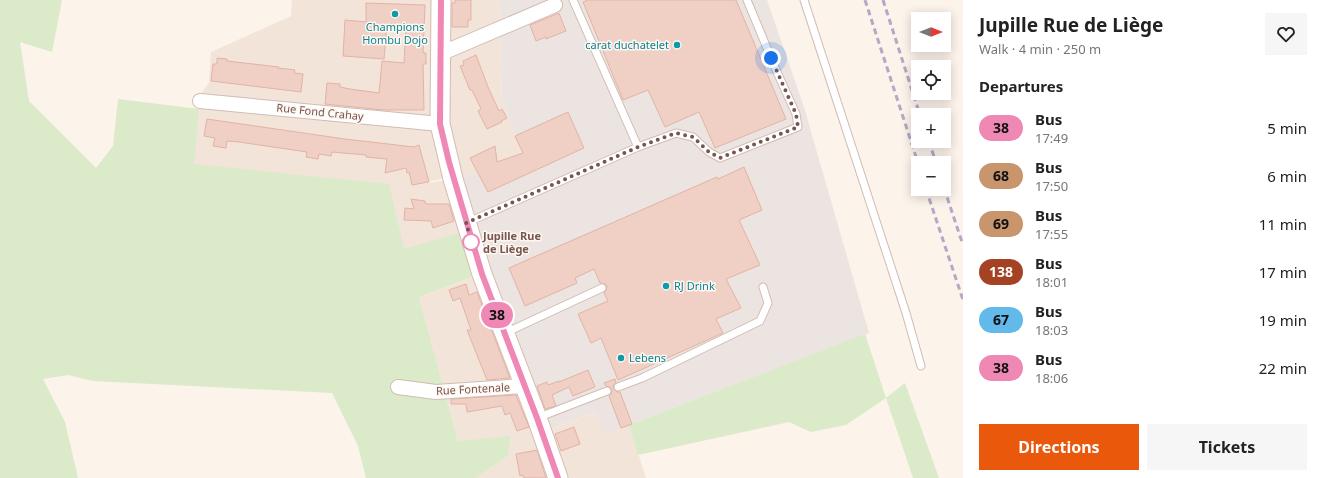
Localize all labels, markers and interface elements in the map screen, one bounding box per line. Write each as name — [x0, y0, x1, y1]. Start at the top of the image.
marker: Champions Hombu Dojo — [390, 9, 400, 19]
north arrow — [911, 12, 951, 52]
map controls — [911, 12, 951, 196]
text: Jupille Rue de Liège — [979, 12, 1163, 38]
button: heart — [1265, 13, 1307, 55]
place label: Champions Hombu Dojo — [362, 19, 428, 47]
place label: carat duchatelet — [585, 37, 669, 52]
marker: carat duchatelet — [672, 40, 682, 50]
text: Walk · 4 min · 250 m — [979, 40, 1101, 58]
your location — [761, 48, 781, 68]
button: locate — [911, 60, 951, 100]
text: Departures — [979, 76, 1063, 96]
street label: Rue Fond Crahay — [276, 99, 365, 124]
button: + — [911, 108, 951, 148]
text: Bus — [1035, 109, 1062, 129]
text: 38 — [993, 118, 1009, 137]
text: 5 min — [1267, 118, 1307, 138]
text: 17:49 — [1035, 129, 1068, 147]
button: − — [911, 156, 951, 196]
text: Bus — [1035, 157, 1062, 177]
text: 68 — [993, 166, 1009, 185]
text: 6 min — [1267, 166, 1307, 186]
text: 17:50 — [1035, 177, 1068, 195]
text: Bus — [1035, 205, 1062, 225]
text: 69 — [993, 214, 1009, 233]
text: 11 min — [1259, 214, 1307, 234]
text: 17:55 — [1035, 225, 1068, 243]
place label: Jupille Rue de Liège — [482, 228, 541, 256]
marker: Jupille Rue de Liège — [462, 233, 480, 251]
text: Bus — [1035, 253, 1062, 273]
text: 138 — [989, 262, 1013, 281]
text: 17 min — [1259, 262, 1307, 282]
text: 18:01 — [1035, 273, 1068, 291]
place label: RJ Drink — [674, 278, 715, 293]
marker: RJ Drink — [661, 281, 671, 291]
text: Bus — [1035, 301, 1062, 321]
line badge: 38 — [479, 302, 515, 328]
text: 38 — [489, 305, 505, 324]
text: 67 — [993, 310, 1009, 329]
text: 19 min — [1259, 310, 1307, 330]
text: 18:03 — [1035, 321, 1068, 339]
text: Bus — [1035, 349, 1062, 369]
place label: Lebens — [629, 350, 666, 365]
marker: Lebens — [616, 353, 626, 363]
text: 38 — [993, 358, 1009, 377]
text: 22 min — [1259, 358, 1307, 378]
text: 18:06 — [1035, 369, 1068, 387]
street label: Rue Fontenale — [436, 379, 510, 398]
button: Directions — [979, 424, 1139, 470]
button: Tickets — [1147, 424, 1307, 470]

